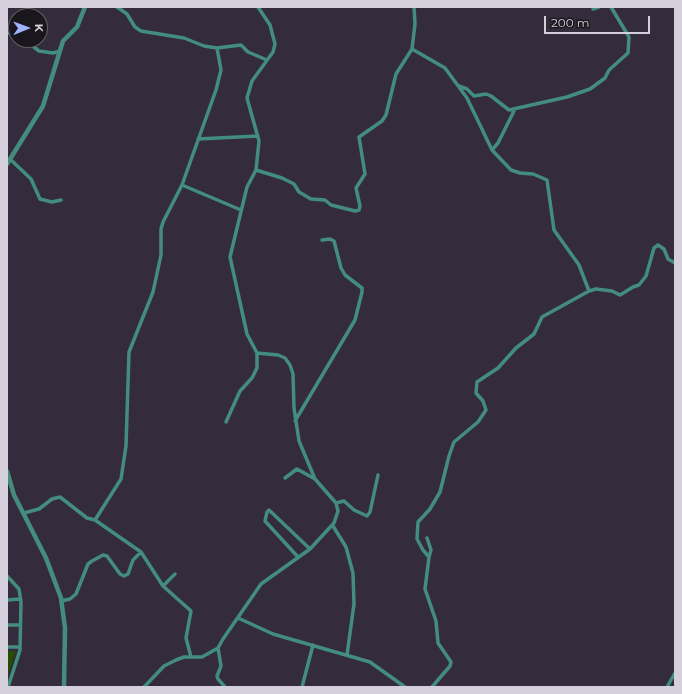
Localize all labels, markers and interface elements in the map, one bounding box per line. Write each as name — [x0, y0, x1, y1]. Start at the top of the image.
north arrow — [8, 8, 48, 48]
scale bar — [546, 8, 652, 34]
text: 200 m — [551, 15, 590, 30]
text: K — [32, 24, 46, 32]

